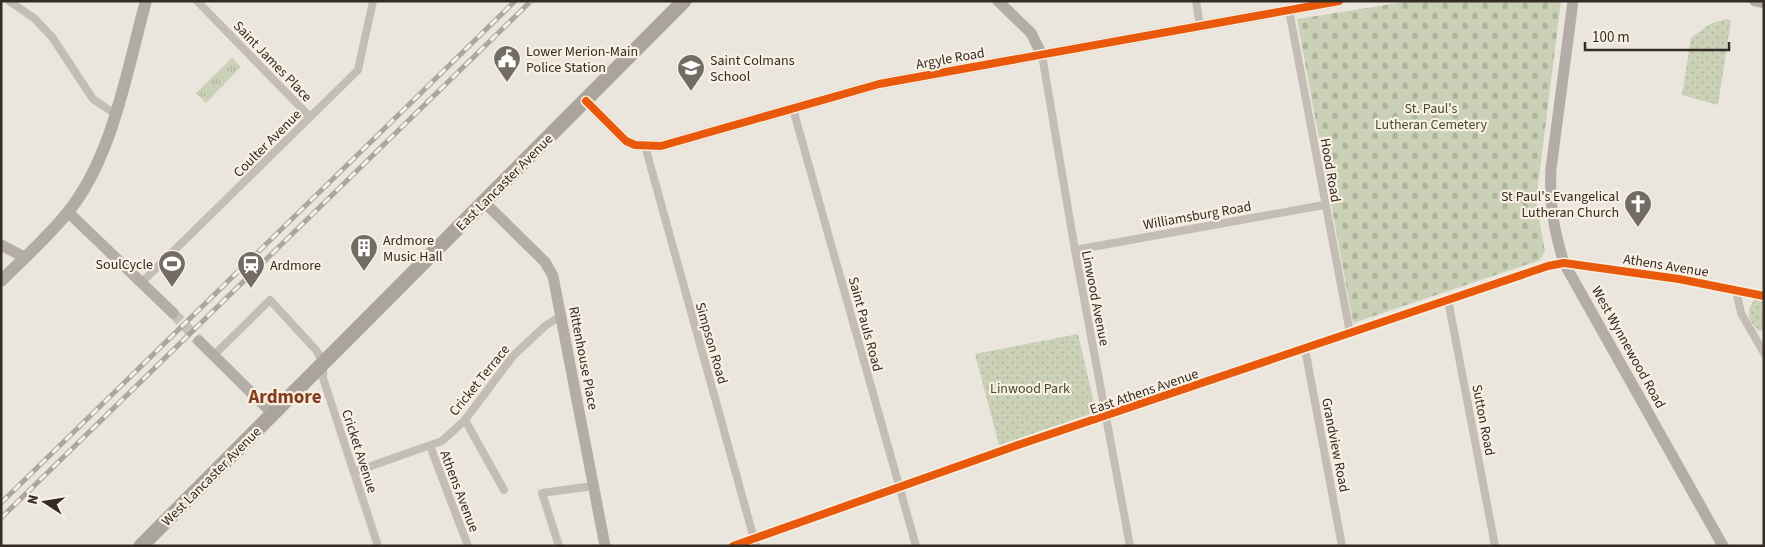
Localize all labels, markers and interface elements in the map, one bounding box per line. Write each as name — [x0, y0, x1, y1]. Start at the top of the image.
street label: Saint James Place — [228, 17, 316, 107]
scale bar — [1585, 20, 1729, 52]
text: 100 m — [1592, 27, 1630, 48]
place label: Lower Merion-Main Police Station — [526, 42, 638, 78]
street label: Argyle Road — [914, 43, 986, 75]
public building icon: Lower Merion-Main Police Station — [492, 44, 522, 83]
place label: Saint Colmans School — [710, 51, 795, 87]
school or university icon: Saint Colmans School — [676, 53, 706, 92]
park label: St. Paul's Lutheran Cemetery — [1375, 99, 1488, 135]
street label: Coulter Avenue — [229, 105, 306, 182]
street label: East Lancaster Avenue — [452, 130, 558, 236]
street label: Hood Road — [1315, 136, 1346, 204]
place label: St Paul's Evangelical Lutheran Church — [1501, 187, 1619, 223]
church icon: St Paul's Evangelical Lutheran Church — [1623, 189, 1653, 228]
street label: Williamsburg Road — [1141, 197, 1253, 235]
place label: Ardmore Music Hall — [383, 231, 443, 267]
building icon: Ardmore Music Hall — [349, 233, 379, 272]
sports icon: SoulCycle — [157, 249, 187, 288]
street label: Linwood Avenue — [1076, 249, 1114, 348]
street label: Athens Avenue — [1622, 249, 1710, 283]
station icon: Ardmore — [236, 250, 266, 289]
place label: SoulCycle — [96, 255, 153, 275]
place label: Ardmore — [270, 256, 321, 276]
street label: Saint Pauls Road — [843, 275, 887, 374]
street label: West Wynnewood Road — [1586, 283, 1670, 412]
street label: Simpson Road — [690, 300, 732, 387]
street label: Rittenhouse Place — [563, 305, 603, 412]
street label: Cricket Terrace — [445, 341, 515, 421]
street label: East Athens Avenue — [1087, 364, 1201, 420]
park label: Linwood Park — [990, 379, 1070, 399]
street label: Sutton Road — [1466, 383, 1500, 458]
district label: Ardmore — [247, 384, 322, 411]
street label: Grandview Road — [1316, 396, 1354, 494]
street label: Cricket Avenue — [336, 407, 382, 496]
street label: West Lancaster Avenue — [157, 422, 266, 531]
street label: Athens Avenue — [434, 448, 484, 535]
north arrow — [20, 477, 70, 527]
text: N — [23, 493, 44, 506]

